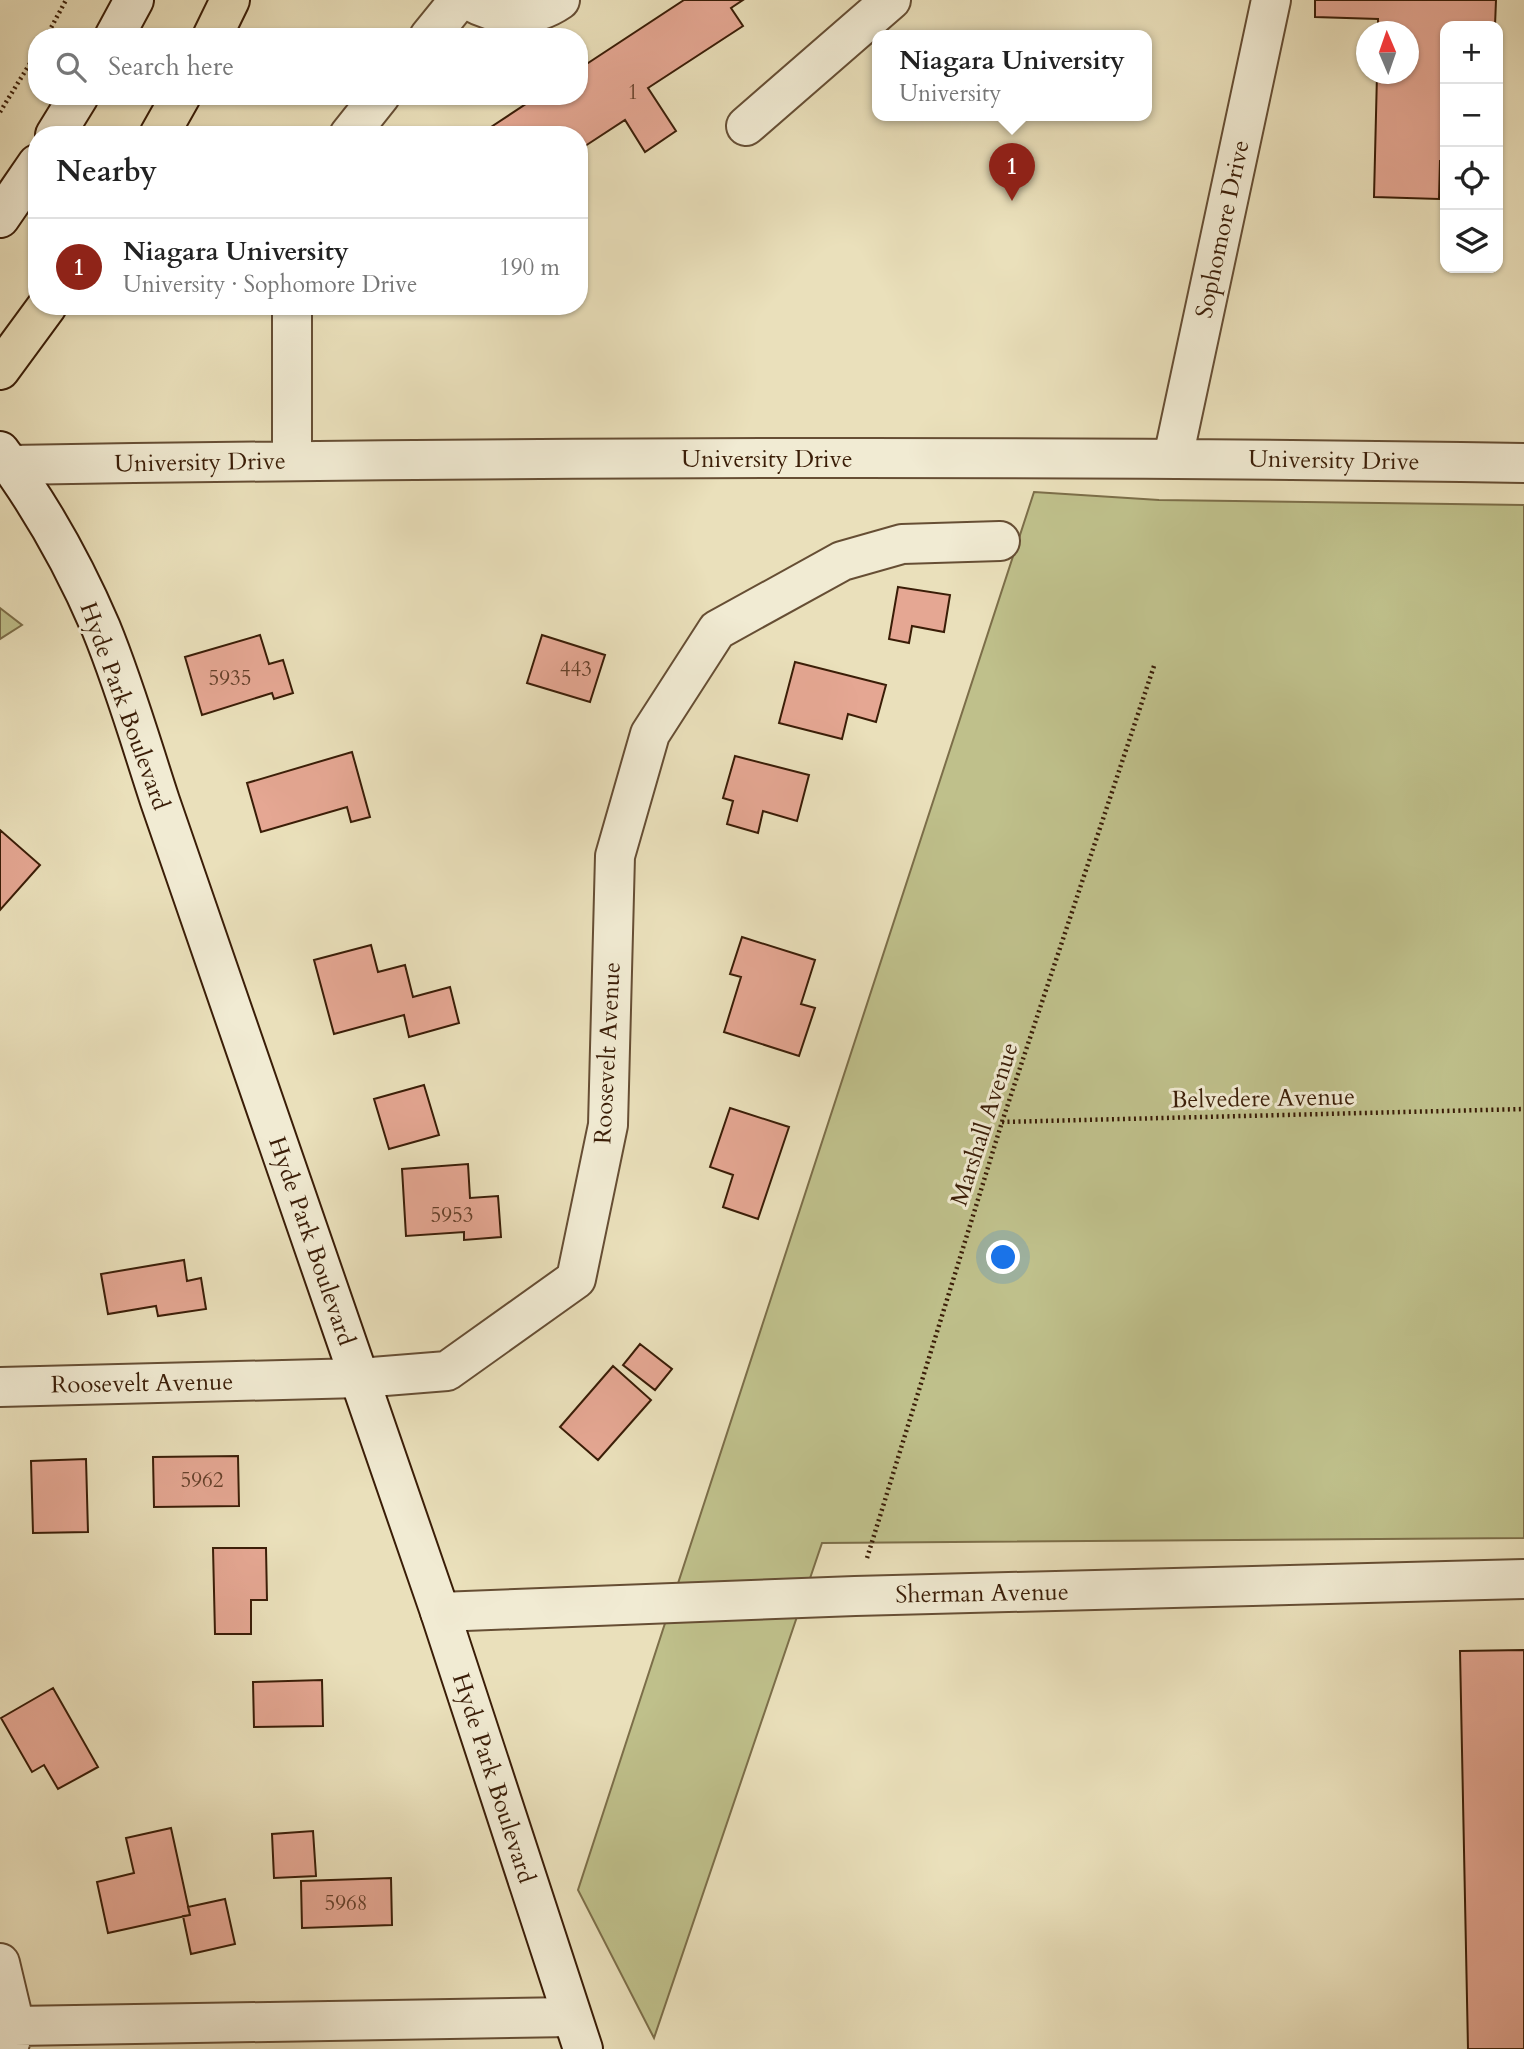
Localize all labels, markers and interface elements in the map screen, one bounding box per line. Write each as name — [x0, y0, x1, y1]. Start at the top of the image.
north arrow — [1356, 21, 1419, 84]
map controls — [1440, 21, 1503, 273]
button: + — [1440, 21, 1503, 84]
search box — [28, 28, 588, 105]
popup — [872, 30, 1152, 121]
text: Niagara University — [899, 43, 1125, 78]
icon: search — [52, 48, 90, 86]
text: Search here — [108, 49, 234, 84]
house number: 1 — [628, 78, 638, 107]
text: University — [899, 78, 1002, 109]
button: − — [1440, 84, 1503, 147]
street label: Sophomore Drive — [1187, 137, 1257, 321]
pin: 1 — [989, 143, 1035, 201]
button: locate — [1440, 147, 1503, 210]
text: Nearby — [56, 151, 157, 192]
button: layers — [1440, 210, 1503, 273]
text: Niagara University — [123, 234, 349, 269]
text: 1 — [73, 252, 85, 283]
text: 190 m — [499, 252, 560, 283]
text: University · Sophomore Drive — [123, 269, 417, 300]
street label: University Drive — [681, 443, 853, 476]
street label: University Drive — [1248, 443, 1420, 478]
street label: University Drive — [114, 445, 286, 480]
street label: Hyde Park Boulevard — [72, 598, 178, 815]
house number: 443 — [560, 655, 592, 684]
house number: 5935 — [208, 664, 252, 693]
street label: Roosevelt Avenue — [586, 961, 629, 1145]
street label: Marshall Avenue — [943, 1038, 1026, 1210]
street label: Belvedere Avenue — [1171, 1080, 1355, 1117]
street label: Hyde Park Boulevard — [260, 1132, 363, 1350]
house number: 5953 — [430, 1201, 474, 1230]
your location — [986, 1240, 1020, 1274]
street label: Roosevelt Avenue — [50, 1365, 234, 1402]
house number: 5962 — [180, 1466, 224, 1495]
street label: Sherman Avenue — [895, 1575, 1069, 1612]
street label: Hyde Park Boulevard — [444, 1669, 543, 1888]
house number: 5968 — [324, 1889, 368, 1918]

